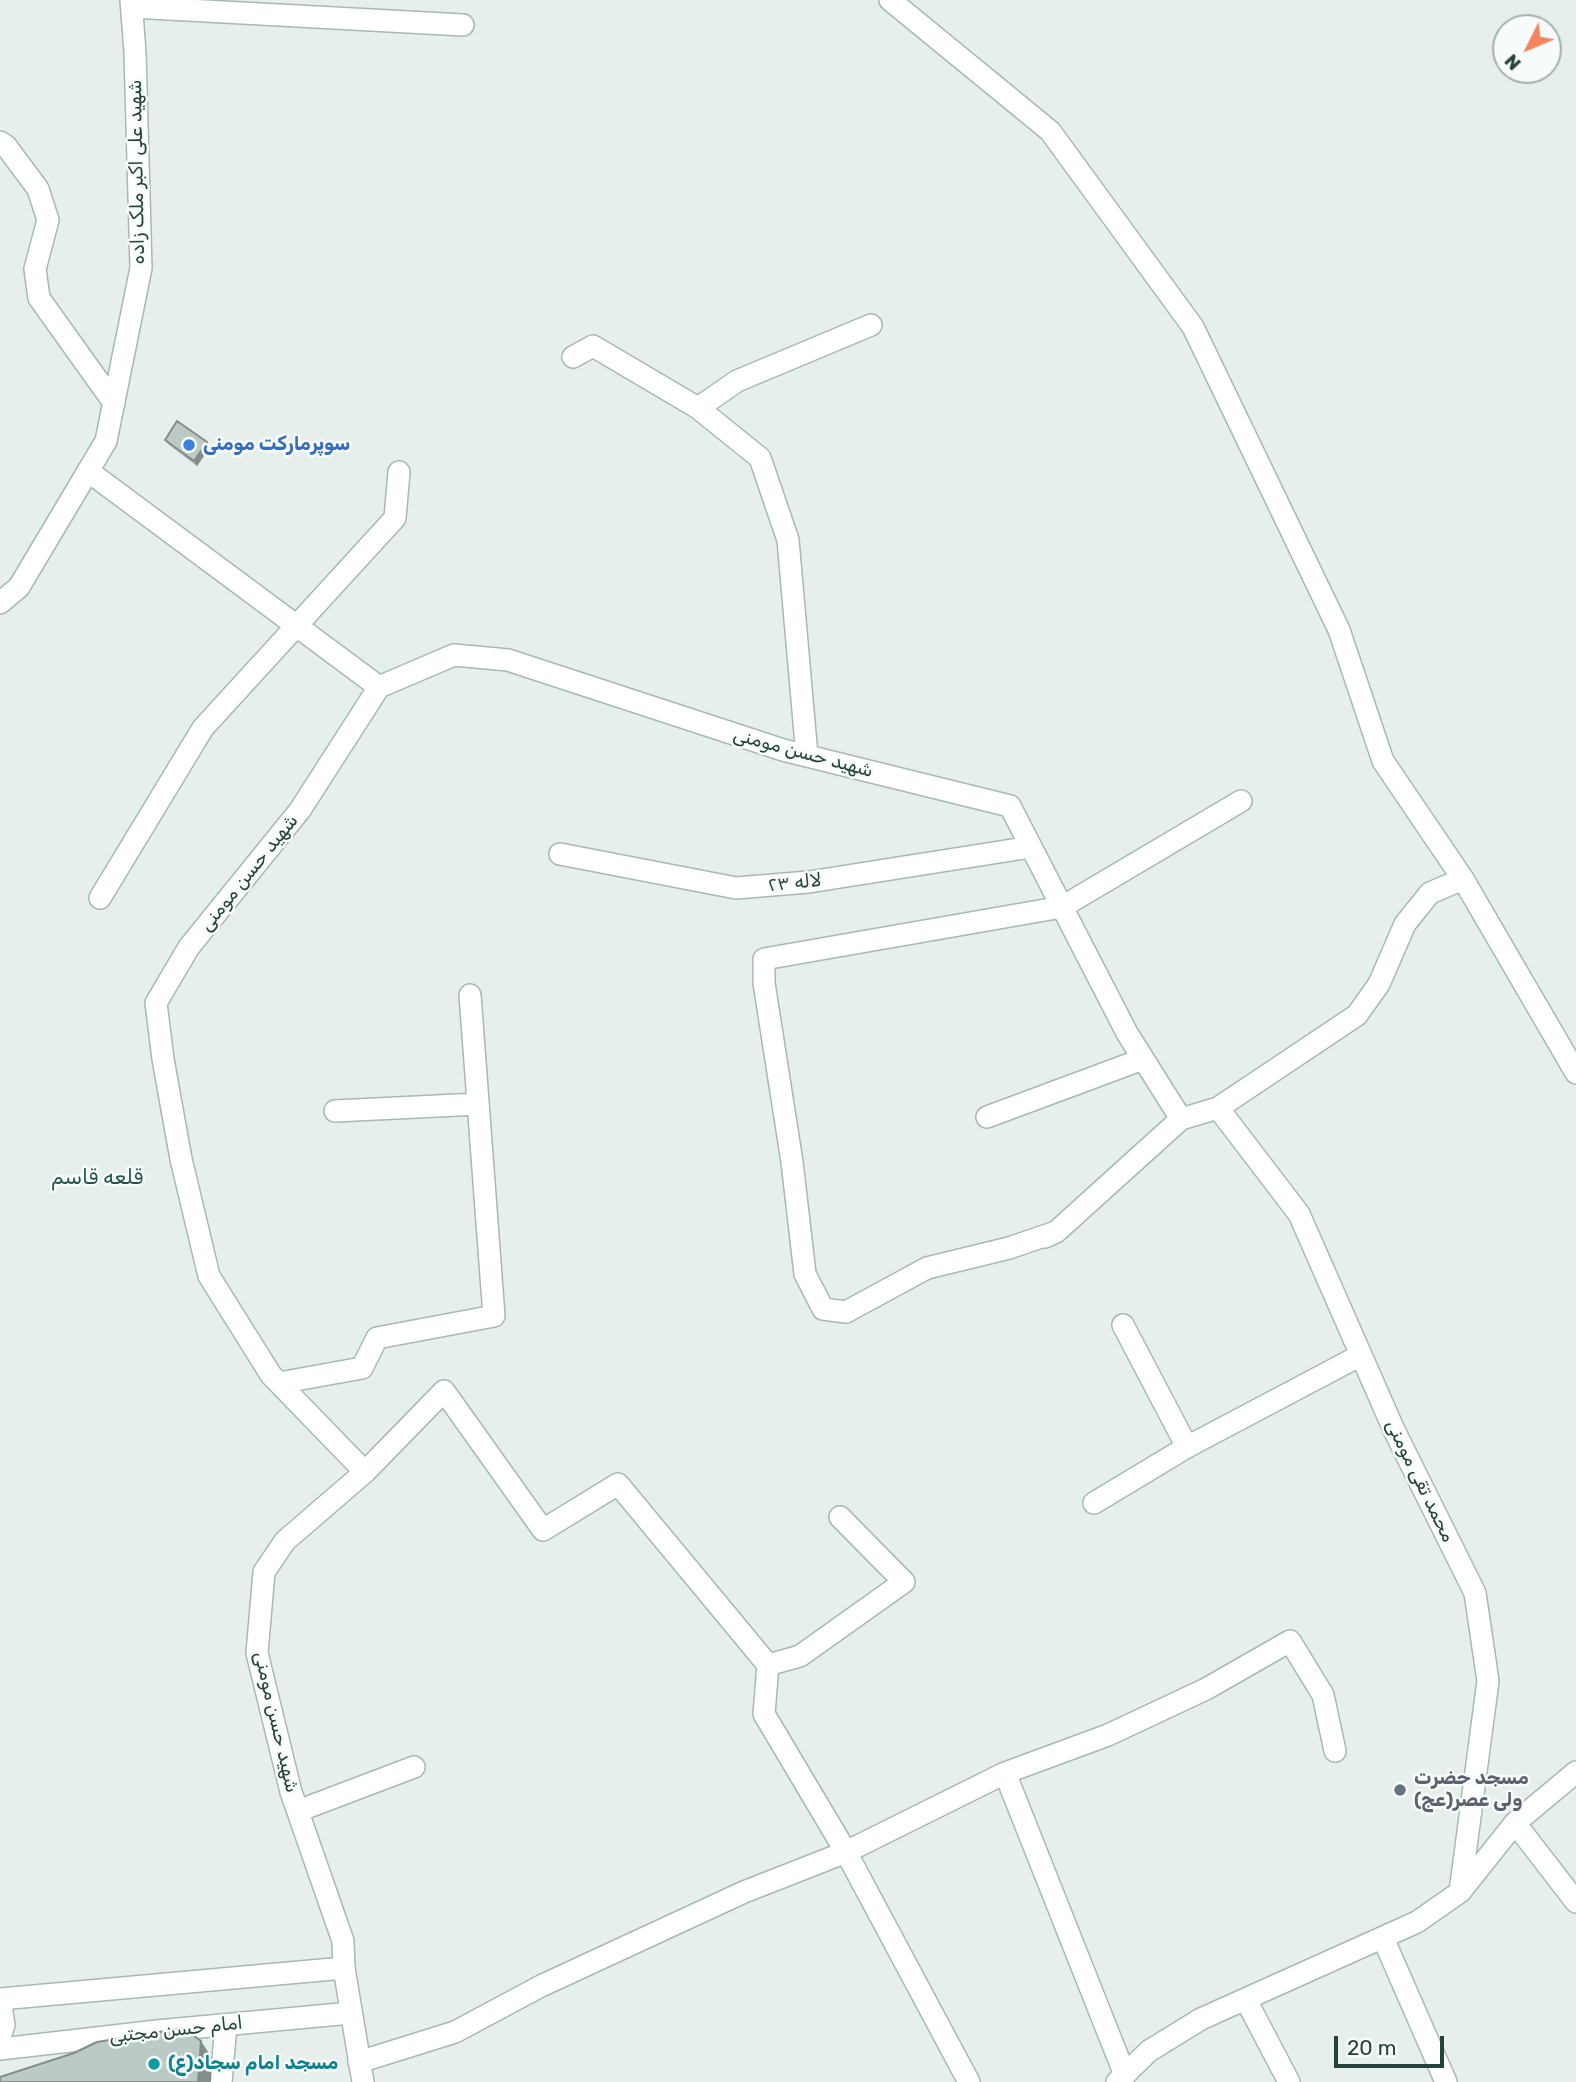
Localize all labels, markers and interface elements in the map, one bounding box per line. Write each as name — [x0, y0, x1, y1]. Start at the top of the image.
north arrow — [1492, 14, 1562, 84]
text: N — [1500, 49, 1526, 75]
street label: شهید علی اکبر ملک زاده — [124, 80, 150, 264]
place label: سوپرمارکت مومنی — [203, 434, 350, 456]
marker: سوپرمارکت مومنی — [181, 437, 197, 453]
street label: شهید حسن مومنی — [730, 723, 876, 783]
street label: شهید حسن مومنی — [195, 810, 303, 936]
street label: لاله ۲۳ — [767, 869, 823, 897]
district label: قلعه قاسم — [51, 1165, 143, 1191]
street label: محمد تقی مومنی — [1380, 1416, 1460, 1546]
street label: شهید حسن مومنی — [249, 1649, 303, 1795]
place label: مسجد حضرت ولی عصر(عج) — [1414, 1768, 1529, 1812]
marker: مسجد حضرت ولی عصر(عج) — [1392, 1782, 1408, 1798]
street label: امام حسن مجتبی — [108, 2012, 244, 2048]
scale bar — [1338, 2022, 1448, 2066]
text: 20 m — [1347, 2035, 1396, 2060]
place label: مسجد امام سجاد(ع) — [168, 2053, 338, 2075]
marker: مسجد امام سجاد(ع) — [146, 2056, 162, 2072]

